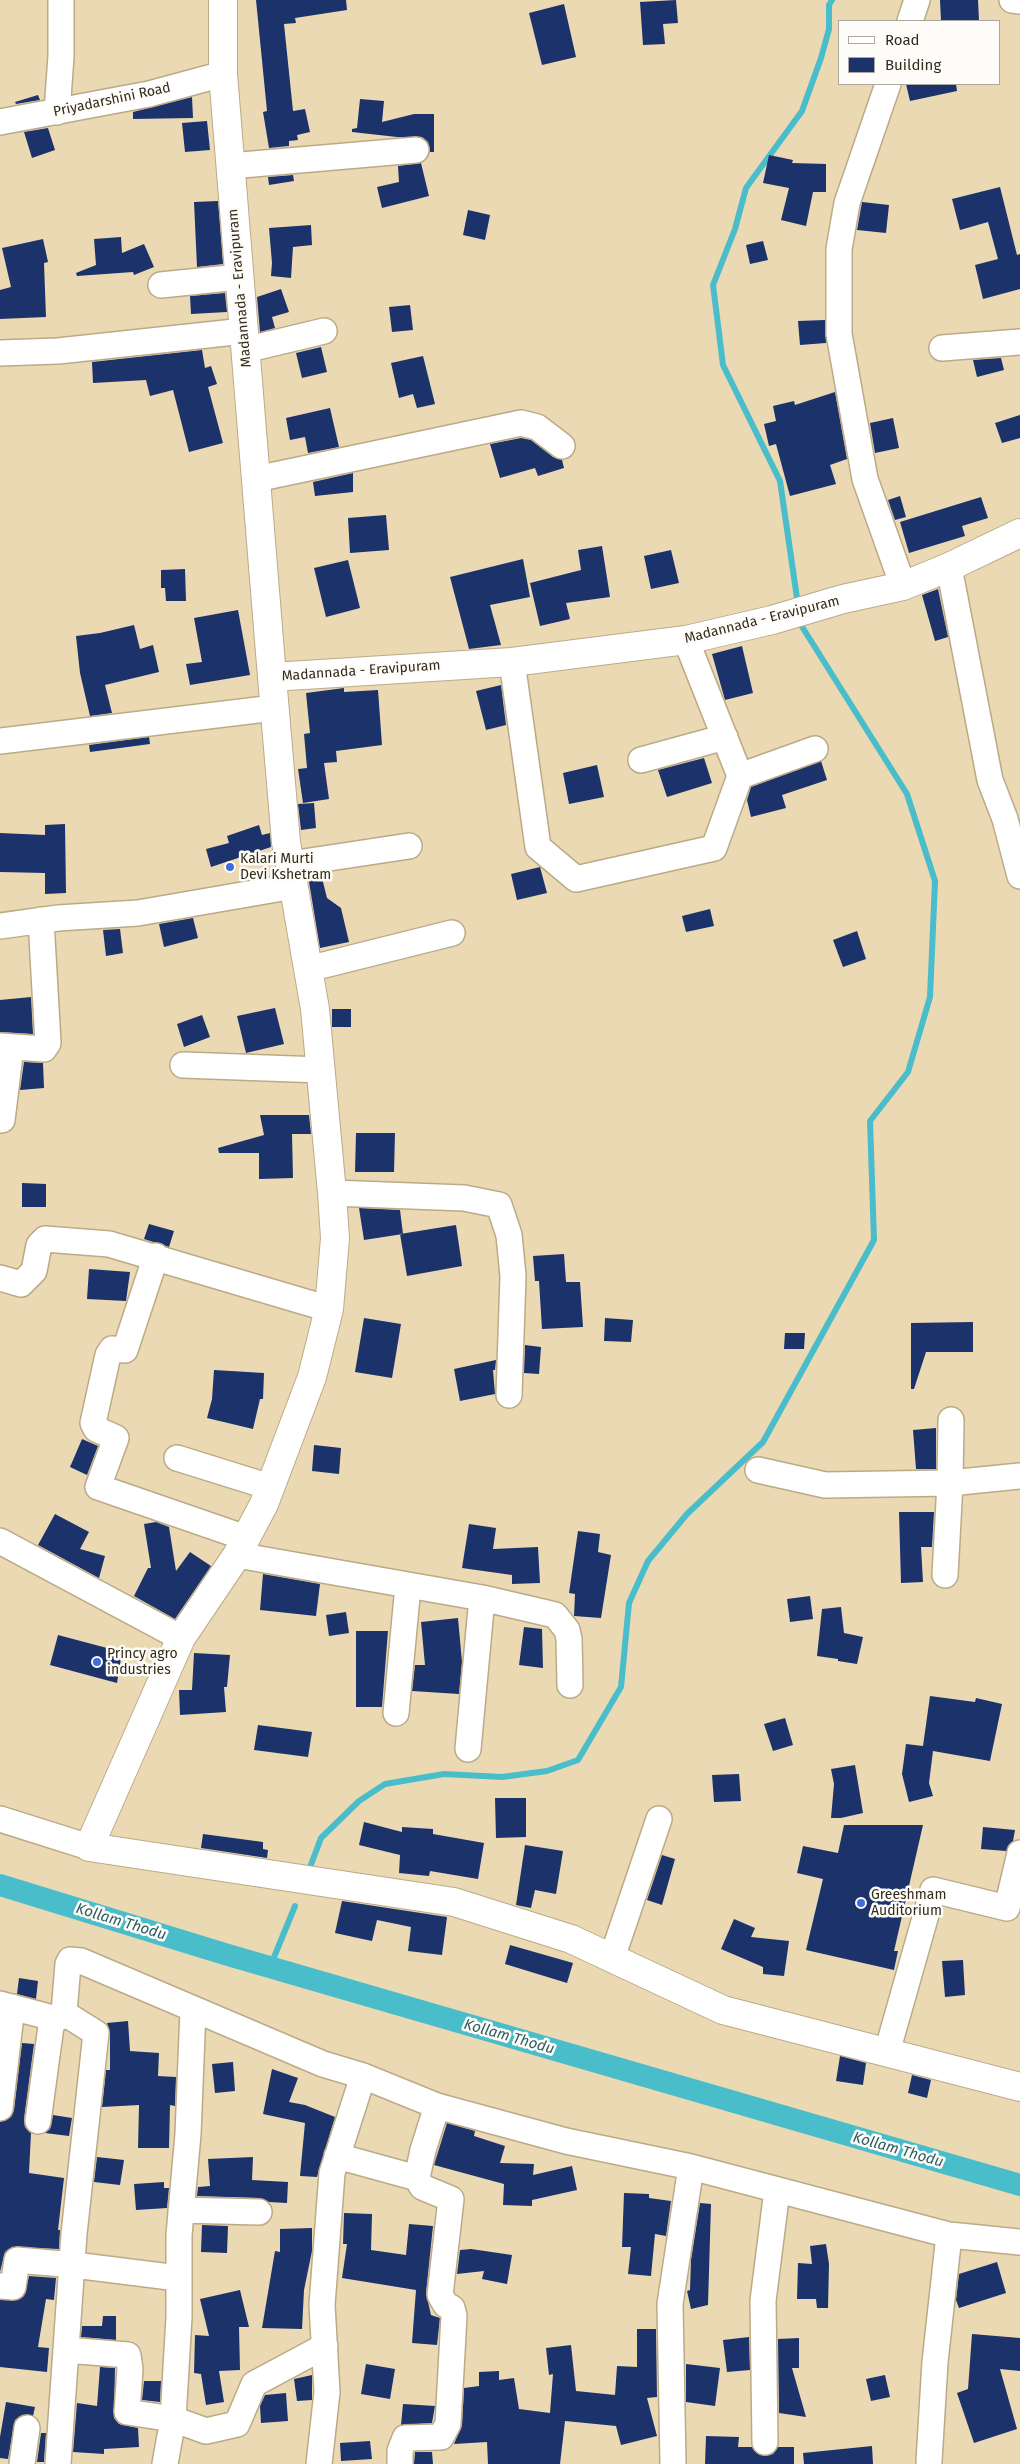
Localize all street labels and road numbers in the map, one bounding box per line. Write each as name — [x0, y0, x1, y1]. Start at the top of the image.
street label: Priyadarshini Road — [52, 79, 172, 121]
street label: Madannada - Eravipuram — [225, 208, 255, 368]
street label: Madannada - Eravipuram — [683, 593, 841, 647]
street label: Madannada - Eravipuram — [281, 657, 441, 685]

